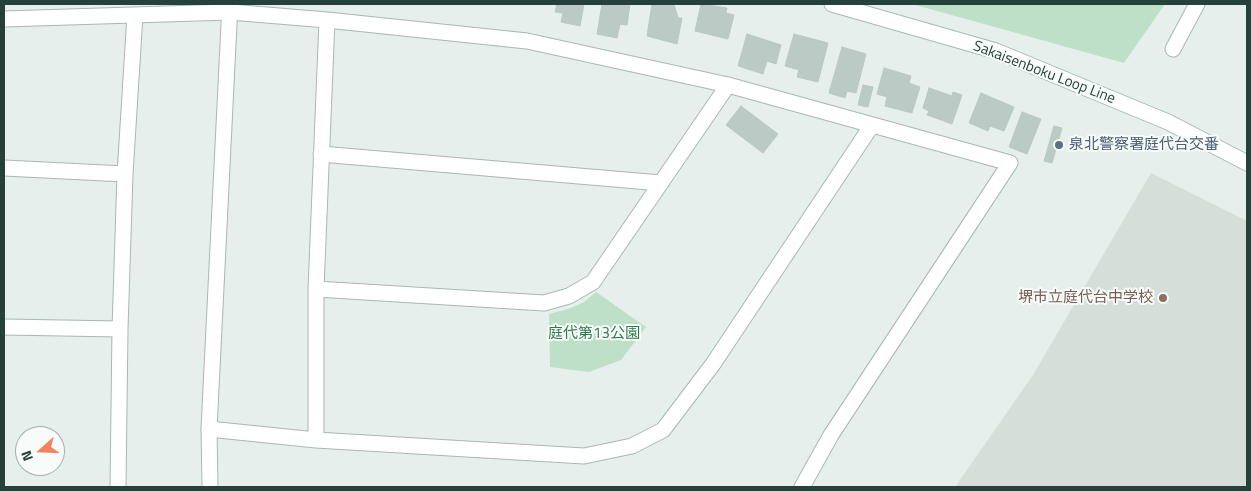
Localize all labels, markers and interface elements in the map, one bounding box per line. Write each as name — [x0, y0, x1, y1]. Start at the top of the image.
street label: Sakaisenboku Loop Line — [970, 38, 1118, 108]
place label: 泉北警察署庭代台交番 — [1069, 136, 1219, 154]
marker: 泉北警察署庭代台交番 — [1053, 139, 1065, 151]
place label: 堺市立庭代台中学校 — [1018, 289, 1153, 307]
marker: 堺市立庭代台中学校 — [1157, 292, 1169, 304]
park label: 庭代第13公園 — [548, 325, 640, 343]
north arrow — [15, 426, 65, 476]
text: N — [15, 448, 38, 464]

